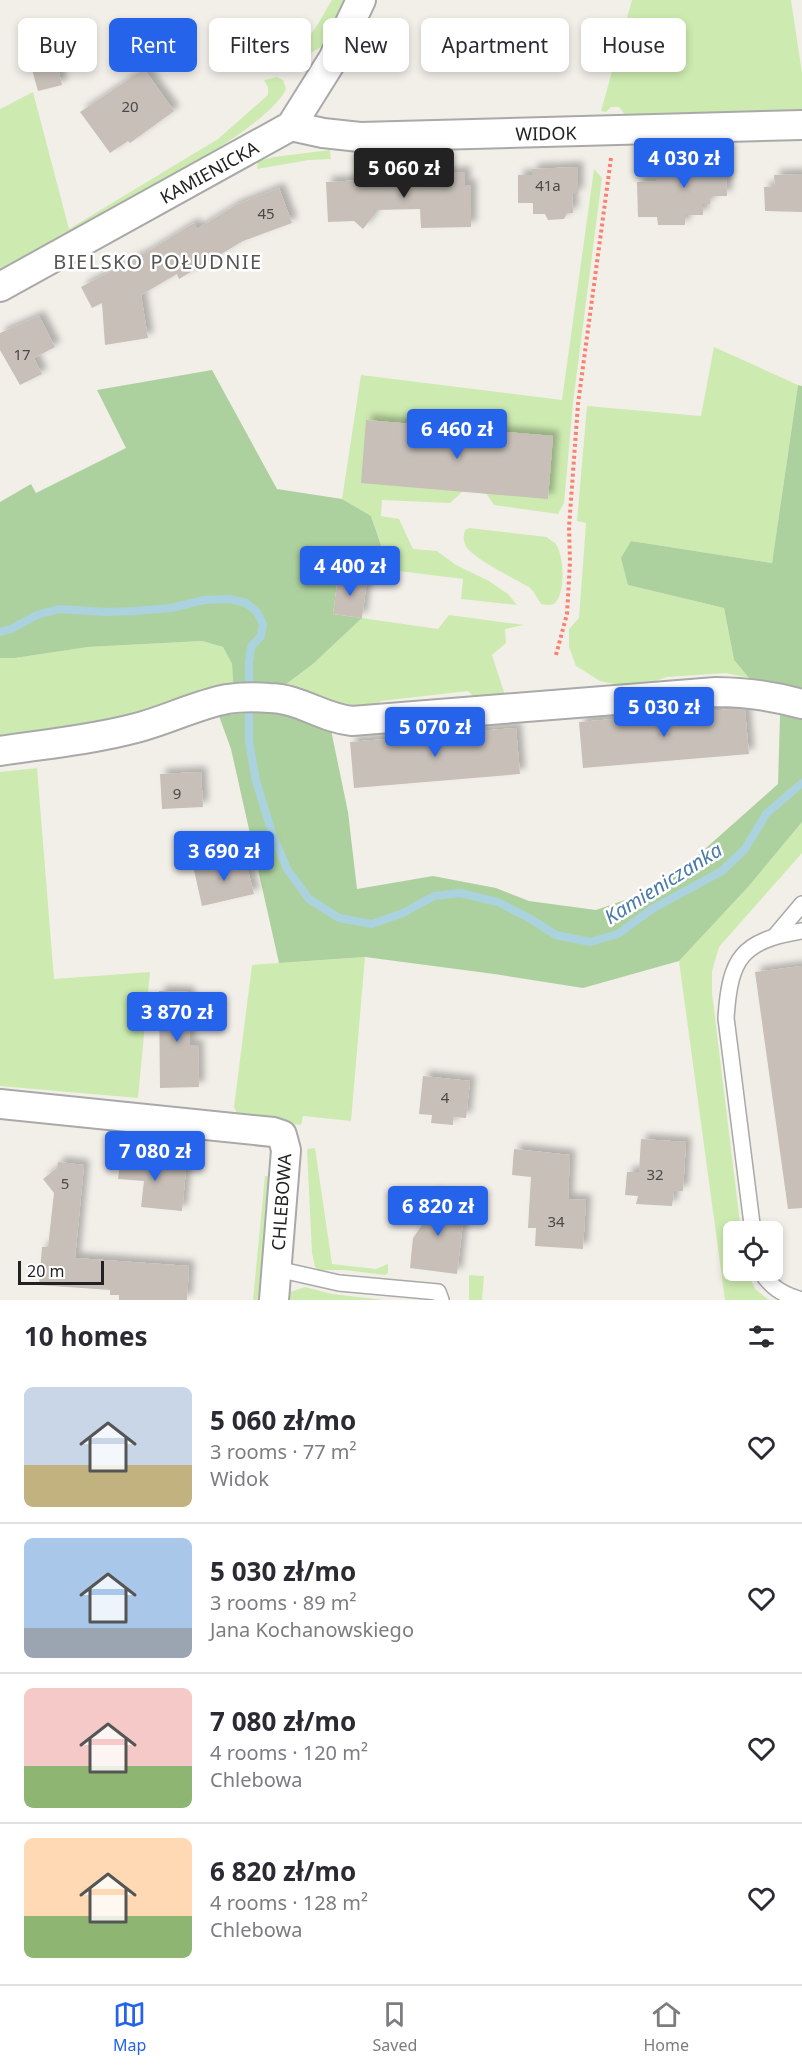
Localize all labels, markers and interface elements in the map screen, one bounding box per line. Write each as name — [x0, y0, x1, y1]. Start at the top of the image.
chip: Buy — [18, 18, 97, 72]
chip: Rent — [109, 18, 197, 72]
chip: Filters — [209, 18, 311, 72]
chip: New — [323, 18, 409, 72]
chip: Apartment — [421, 18, 569, 72]
chip: House — [581, 18, 686, 72]
house number: 20 — [121, 96, 139, 116]
street label: WIDOK — [515, 120, 578, 146]
street label: KAMIENICKA — [156, 135, 263, 209]
pin: 4 030 zł — [622, 138, 746, 189]
text: 4 030 zł — [648, 144, 720, 171]
pin: 5 060 zł — [342, 148, 466, 199]
text: 5 060 zł — [368, 154, 440, 181]
house number: 41a — [535, 175, 561, 195]
house number: 45 — [257, 203, 275, 223]
district label: BIELSKO POŁUDNIE — [53, 248, 263, 275]
house number: 17 — [13, 344, 31, 364]
pin: 6 460 zł — [395, 409, 519, 460]
text: 6 460 zł — [421, 415, 493, 442]
pin: 4 400 zł — [288, 546, 412, 597]
text: 4 400 zł — [314, 552, 386, 579]
pin: 5 030 zł — [602, 687, 726, 738]
text: 5 030 zł — [628, 693, 700, 720]
pin: 5 070 zł — [373, 707, 497, 758]
text: 5 070 zł — [399, 713, 471, 740]
house number: 9 — [173, 783, 181, 803]
pin: 3 690 zł — [162, 831, 286, 882]
water label: Kamieniczanka — [599, 836, 727, 930]
text: 3 690 zł — [188, 837, 260, 864]
pin: 3 870 zł — [115, 992, 239, 1043]
text: 3 870 zł — [141, 998, 213, 1025]
house number: 4 — [441, 1087, 450, 1107]
pin: 7 080 zł — [93, 1131, 217, 1182]
text: 7 080 zł — [119, 1137, 191, 1164]
street label: CHLEBOWA — [266, 1152, 296, 1251]
house number: 32 — [646, 1164, 664, 1184]
house number: 5 — [61, 1173, 69, 1193]
pin: 6 820 zł — [376, 1186, 500, 1237]
text: 6 820 zł — [402, 1192, 474, 1219]
house number: 34 — [547, 1211, 565, 1231]
map controls — [723, 1221, 783, 1281]
button: locate — [723, 1221, 783, 1281]
scale bar — [18, 1258, 104, 1286]
text: 20 m — [27, 1260, 64, 1282]
text: 10 homes — [24, 1318, 148, 1354]
icon: filters — [745, 1320, 778, 1353]
text: 5 060 zł/mo — [210, 1402, 356, 1438]
icon: home — [72, 1411, 144, 1483]
icon: heart — [745, 1431, 778, 1464]
text: 3 rooms · 77 m² — [210, 1438, 357, 1465]
text: Widok — [210, 1465, 269, 1492]
text: 5 030 zł/mo — [210, 1553, 356, 1589]
icon: home — [72, 1562, 144, 1634]
icon: heart — [745, 1582, 778, 1615]
text: 3 rooms · 89 m² — [210, 1589, 357, 1616]
text: Jana Kochanowskiego — [210, 1616, 414, 1643]
text: 7 080 zł/mo — [210, 1703, 356, 1739]
icon: home — [72, 1712, 144, 1784]
icon: heart — [745, 1732, 778, 1765]
text: 4 rooms · 120 m² — [210, 1739, 368, 1766]
text: Chlebowa — [210, 1766, 302, 1793]
text: 6 820 zł/mo — [210, 1853, 356, 1889]
icon: home — [72, 1862, 144, 1934]
icon: heart — [745, 1882, 778, 1915]
text: 4 rooms · 128 m² — [210, 1889, 368, 1916]
text: Chlebowa — [210, 1916, 302, 1943]
tab: Map — [113, 1998, 146, 2056]
tab: Saved — [373, 1998, 417, 2056]
tab: Home — [643, 1998, 689, 2056]

